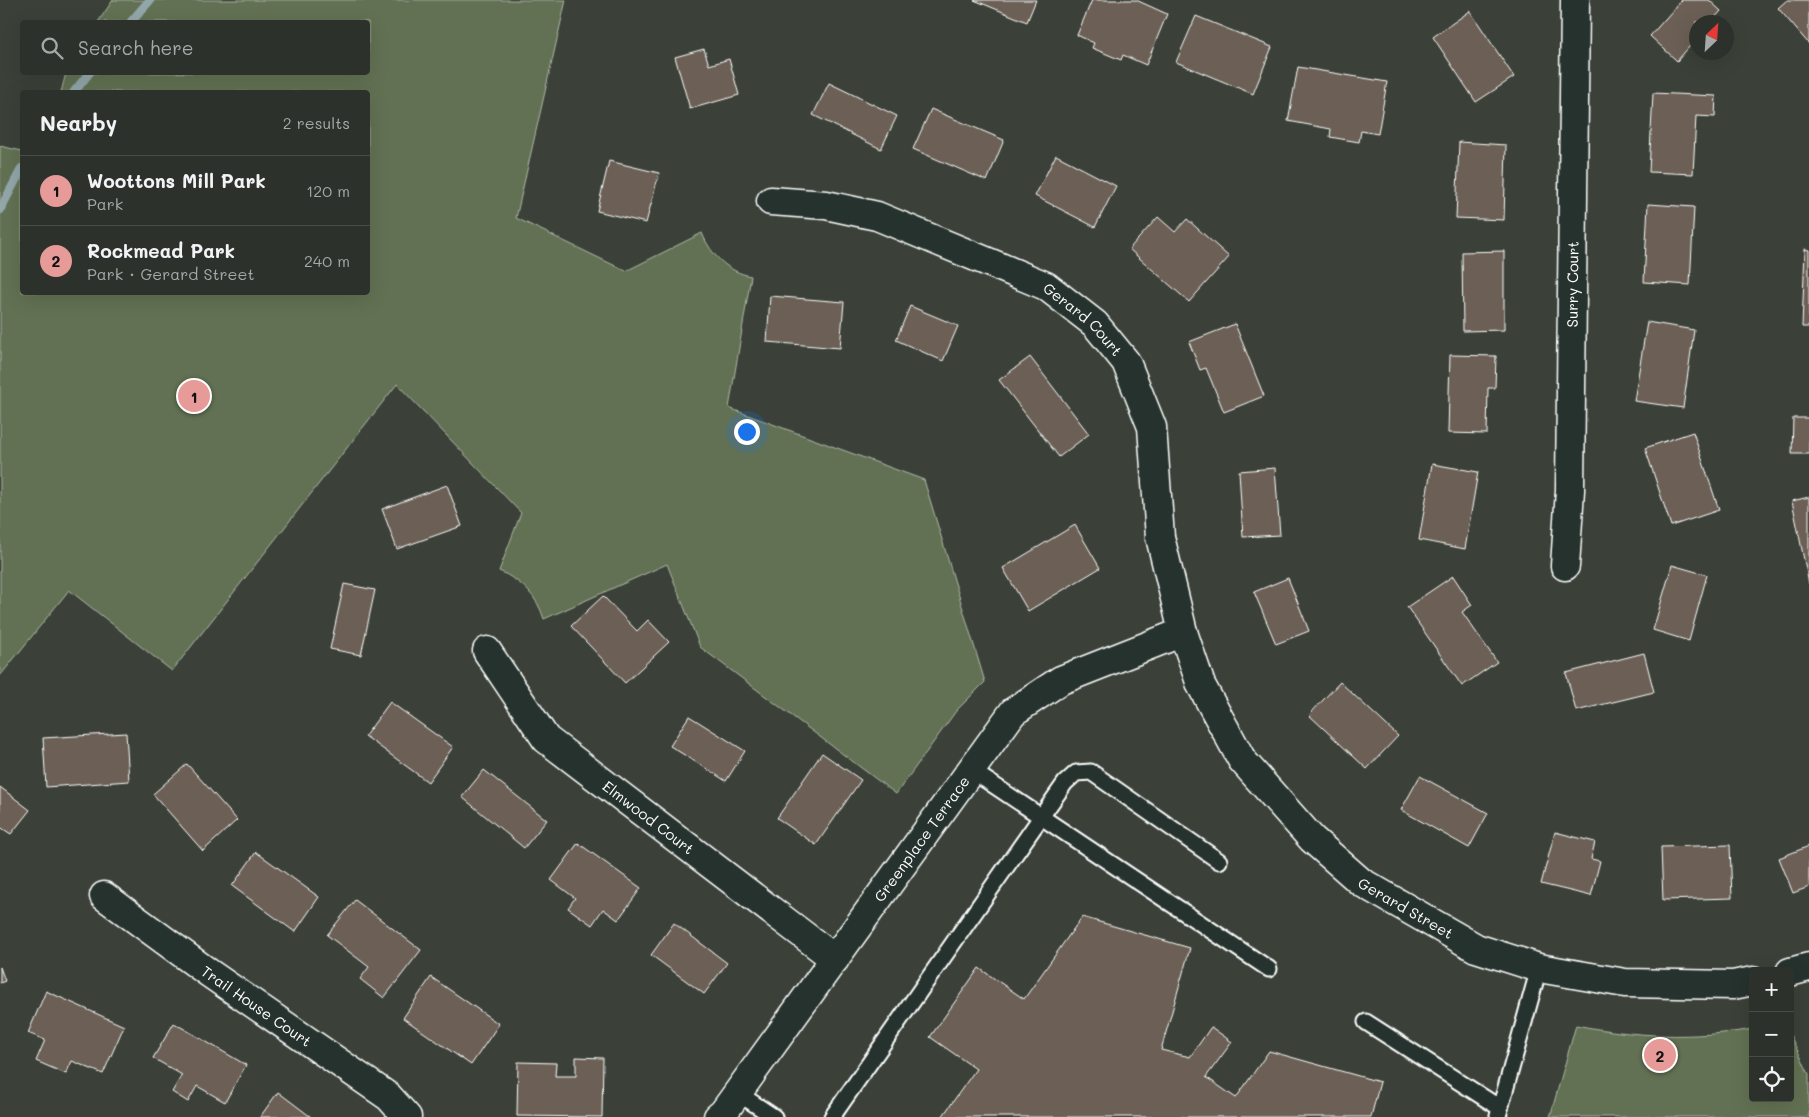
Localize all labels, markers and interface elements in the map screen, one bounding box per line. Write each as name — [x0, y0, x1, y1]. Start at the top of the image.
north arrow — [1689, 15, 1734, 60]
search box — [20, 20, 370, 75]
icon: search — [38, 34, 66, 62]
text: Search here — [78, 35, 194, 60]
text: Nearby — [40, 109, 117, 136]
text: 2 results — [283, 112, 350, 133]
text: Woottons Mill Park — [87, 168, 266, 193]
text: 1 — [52, 180, 60, 201]
text: 120 m — [306, 180, 350, 201]
text: Park — [87, 193, 123, 214]
text: Rockmead Park — [87, 238, 235, 263]
street label: Surry Court — [1562, 241, 1583, 327]
text: 2 — [52, 250, 60, 271]
text: 240 m — [304, 250, 350, 271]
text: Park · Gerard Street — [87, 263, 254, 284]
street label: Gerard Court — [1039, 278, 1127, 360]
pin: 1 — [178, 377, 210, 415]
your location — [734, 419, 760, 445]
street label: Greenplace Terrace — [869, 772, 974, 906]
street label: Elmwood Court — [599, 776, 699, 858]
street label: Gerard Street — [1355, 872, 1457, 943]
street label: Trail House Court — [197, 961, 316, 1051]
map controls — [1749, 967, 1794, 1102]
button: + — [1749, 967, 1794, 1012]
button: − — [1749, 1012, 1794, 1057]
pin: 2 — [1644, 1036, 1676, 1074]
button: locate — [1749, 1057, 1794, 1102]

